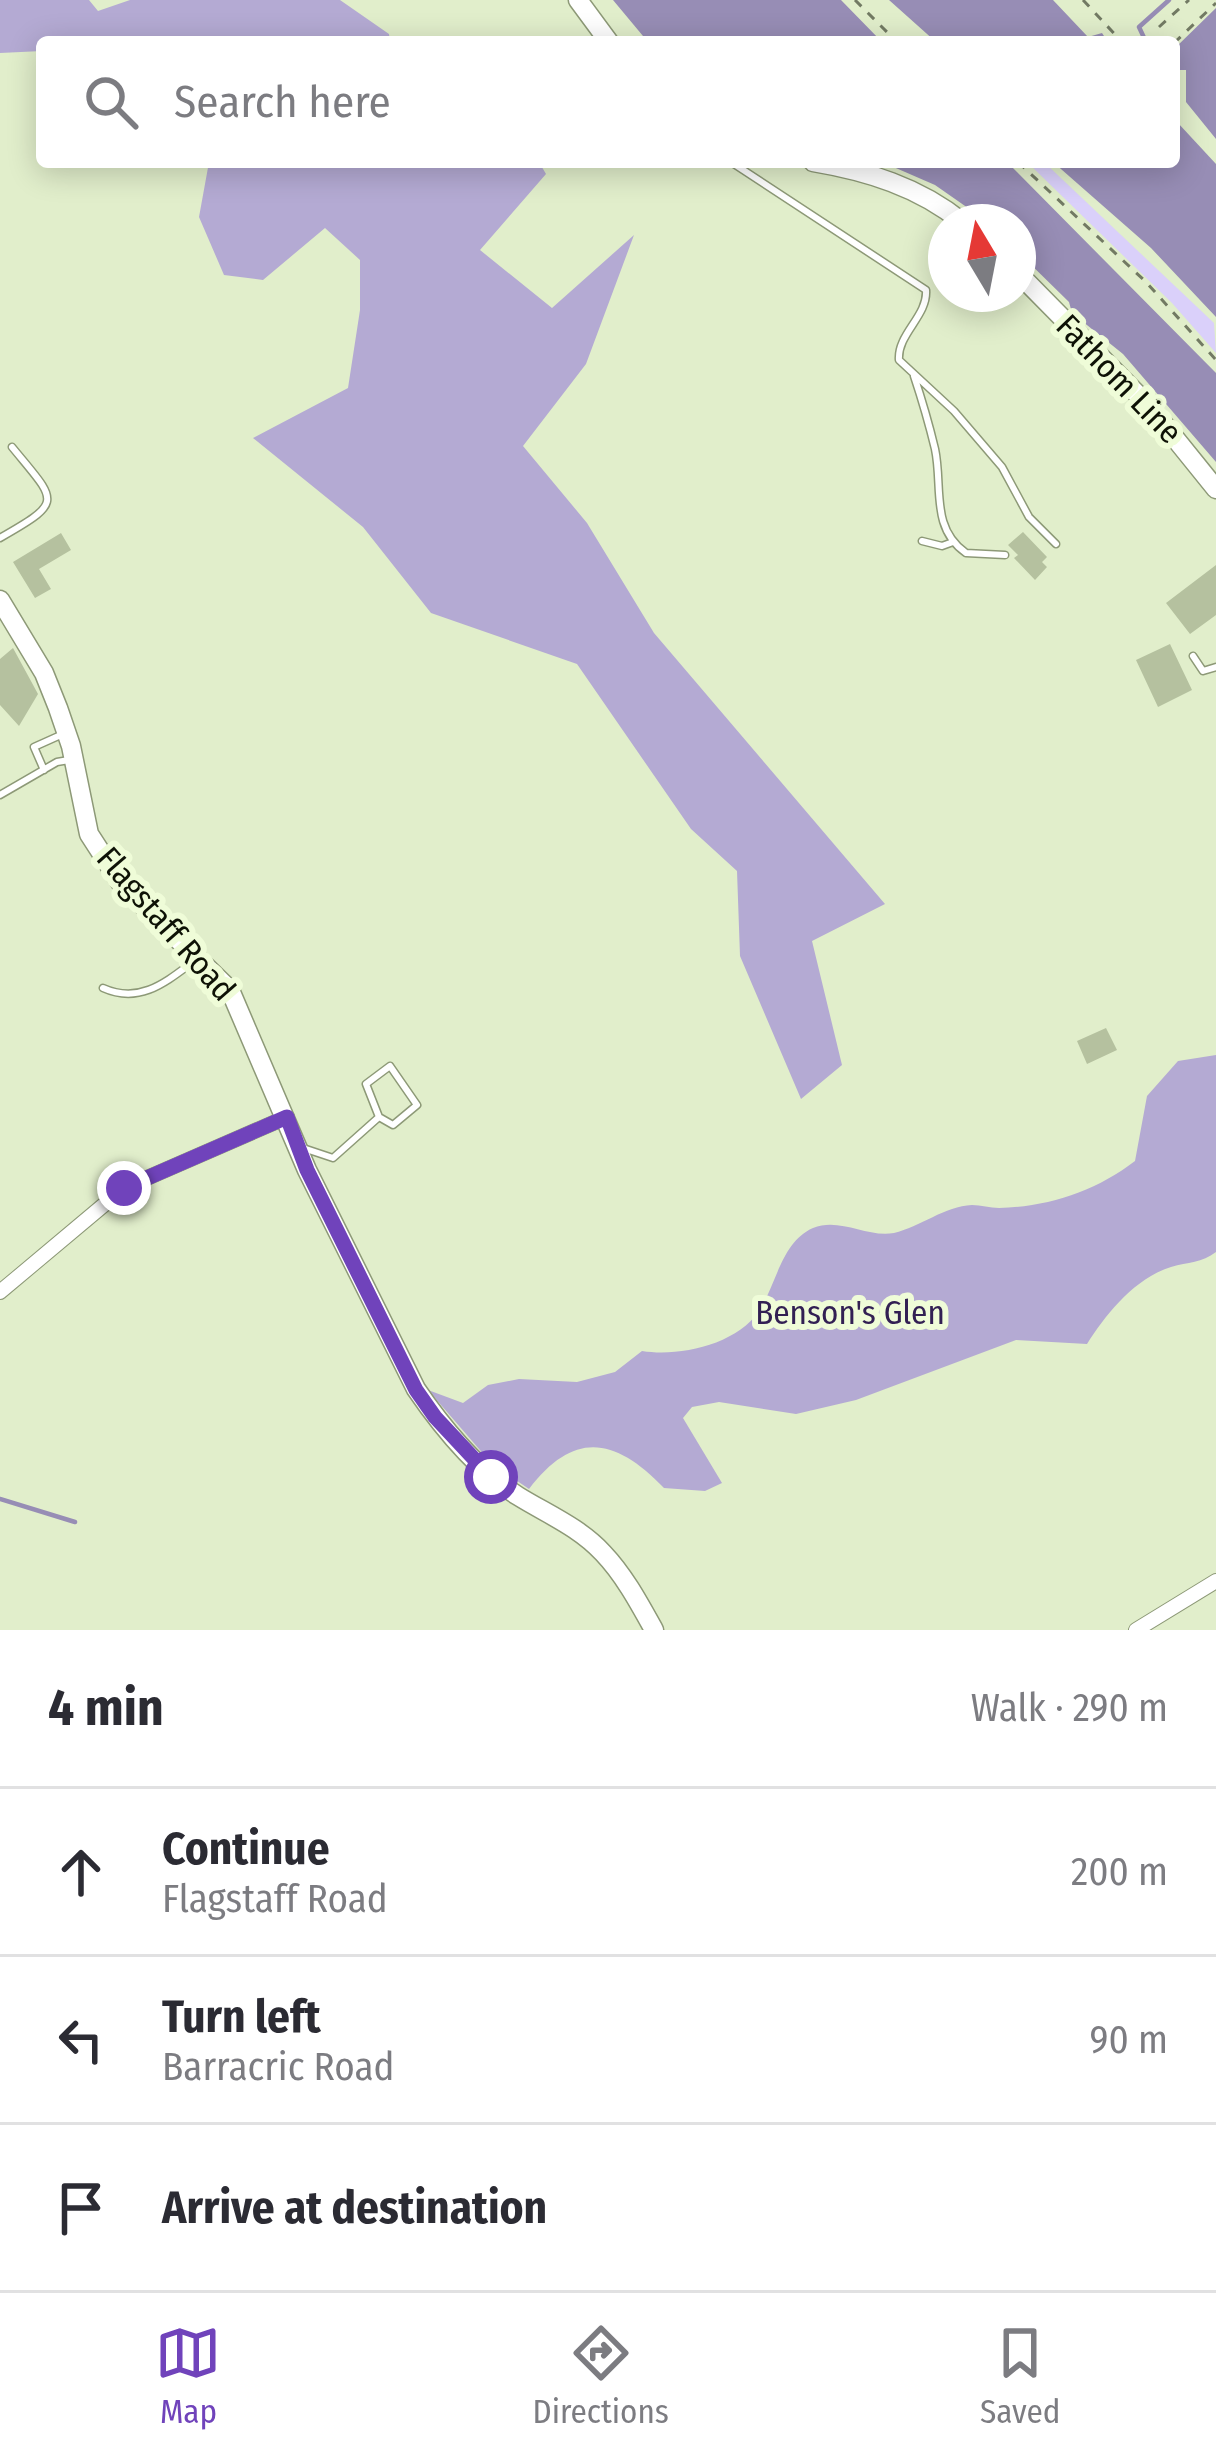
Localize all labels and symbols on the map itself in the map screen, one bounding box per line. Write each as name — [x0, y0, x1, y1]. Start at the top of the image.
north arrow — [928, 204, 1036, 312]
street label: Fathom Line — [1048, 306, 1190, 452]
street label: Flagstaff Road — [88, 839, 244, 1009]
route end — [97, 1161, 151, 1215]
park label: Benson's Glen — [755, 1293, 945, 1333]
route start — [464, 1450, 518, 1504]

